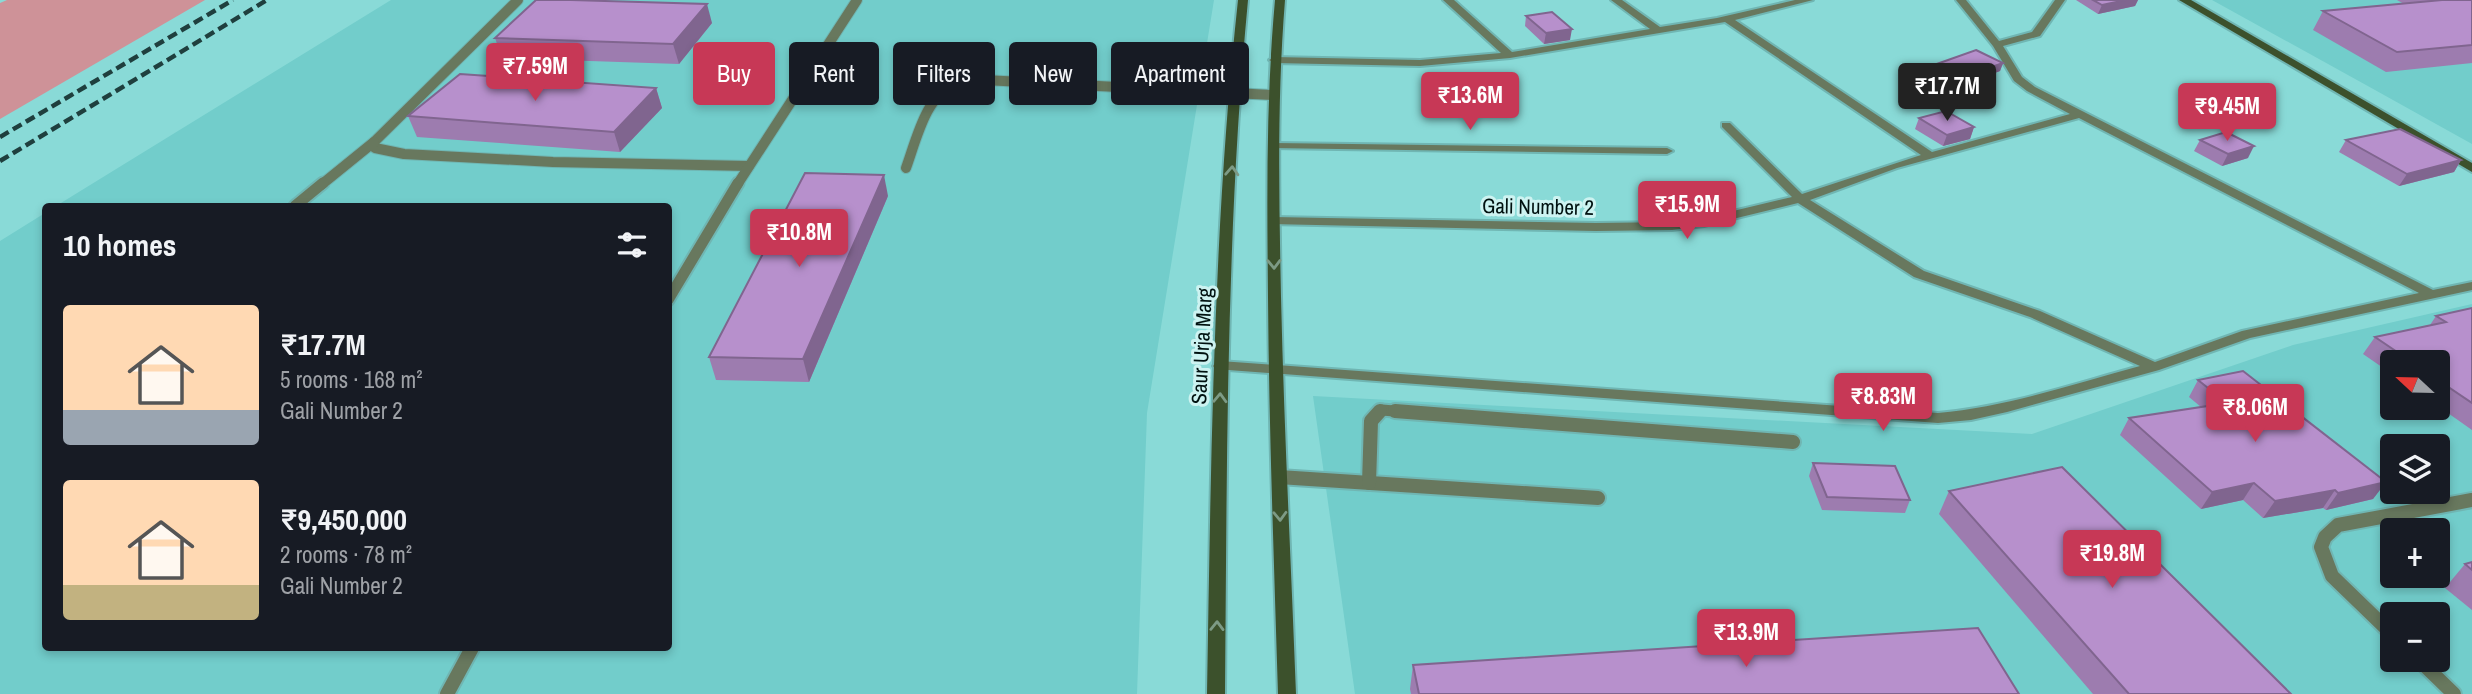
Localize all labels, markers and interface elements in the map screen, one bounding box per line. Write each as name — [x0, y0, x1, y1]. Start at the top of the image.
chip: Buy — [693, 42, 775, 105]
chip: Rent — [789, 42, 879, 105]
chip: Filters — [893, 42, 995, 105]
chip: New — [1009, 42, 1097, 105]
chip: Apartment — [1111, 42, 1249, 105]
pin: ₹7.59M — [478, 43, 592, 103]
text: ₹7.59M — [502, 50, 568, 81]
pin: ₹17.7M — [1890, 64, 2004, 123]
text: ₹17.7M — [1914, 70, 1980, 101]
pin: ₹13.6M — [1413, 72, 1527, 132]
text: ₹13.6M — [1437, 79, 1503, 110]
pin: ₹9.45M — [2170, 83, 2284, 143]
text: ₹9.45M — [2194, 90, 2260, 121]
one-way arrow — [1225, 165, 1240, 176]
pin: ₹15.9M — [1630, 182, 1744, 241]
text: ₹15.9M — [1654, 188, 1720, 219]
street label: Gali Number 2 — [1482, 191, 1594, 222]
pin: ₹10.8M — [742, 210, 856, 269]
text: ₹10.8M — [766, 216, 832, 247]
text: 10 homes — [63, 225, 177, 265]
icon: filters — [613, 226, 651, 264]
one-way arrow — [1266, 259, 1282, 270]
street label: Saur Urja Marg — [1184, 287, 1219, 405]
text: ₹17.7M — [280, 324, 366, 364]
icon: home — [119, 333, 203, 417]
north arrow — [2380, 350, 2450, 420]
map controls — [2380, 350, 2450, 672]
text: 5 rooms · 168 m² — [280, 364, 423, 395]
pin: ₹8.83M — [1826, 374, 1940, 433]
text: ₹8.83M — [1850, 380, 1916, 411]
pin: ₹8.06M — [2198, 384, 2312, 444]
text: ₹8.06M — [2222, 391, 2288, 422]
one-way arrow — [1212, 393, 1227, 404]
text: Gali Number 2 — [280, 395, 403, 426]
button: layers — [2380, 434, 2450, 504]
text: ₹9,450,000 — [280, 499, 407, 539]
icon: home — [119, 508, 203, 592]
one-way arrow — [1273, 511, 1288, 522]
button: + — [2380, 518, 2450, 588]
pin: ₹19.8M — [2055, 530, 2169, 590]
text: ₹19.8M — [2079, 537, 2145, 568]
text: 2 rooms · 78 m² — [280, 539, 412, 570]
text: Gali Number 2 — [280, 570, 403, 601]
button: − — [2380, 602, 2450, 672]
pin: ₹13.9M — [1689, 610, 1803, 669]
text: ₹13.9M — [1713, 616, 1779, 647]
one-way arrow — [1209, 620, 1225, 631]

